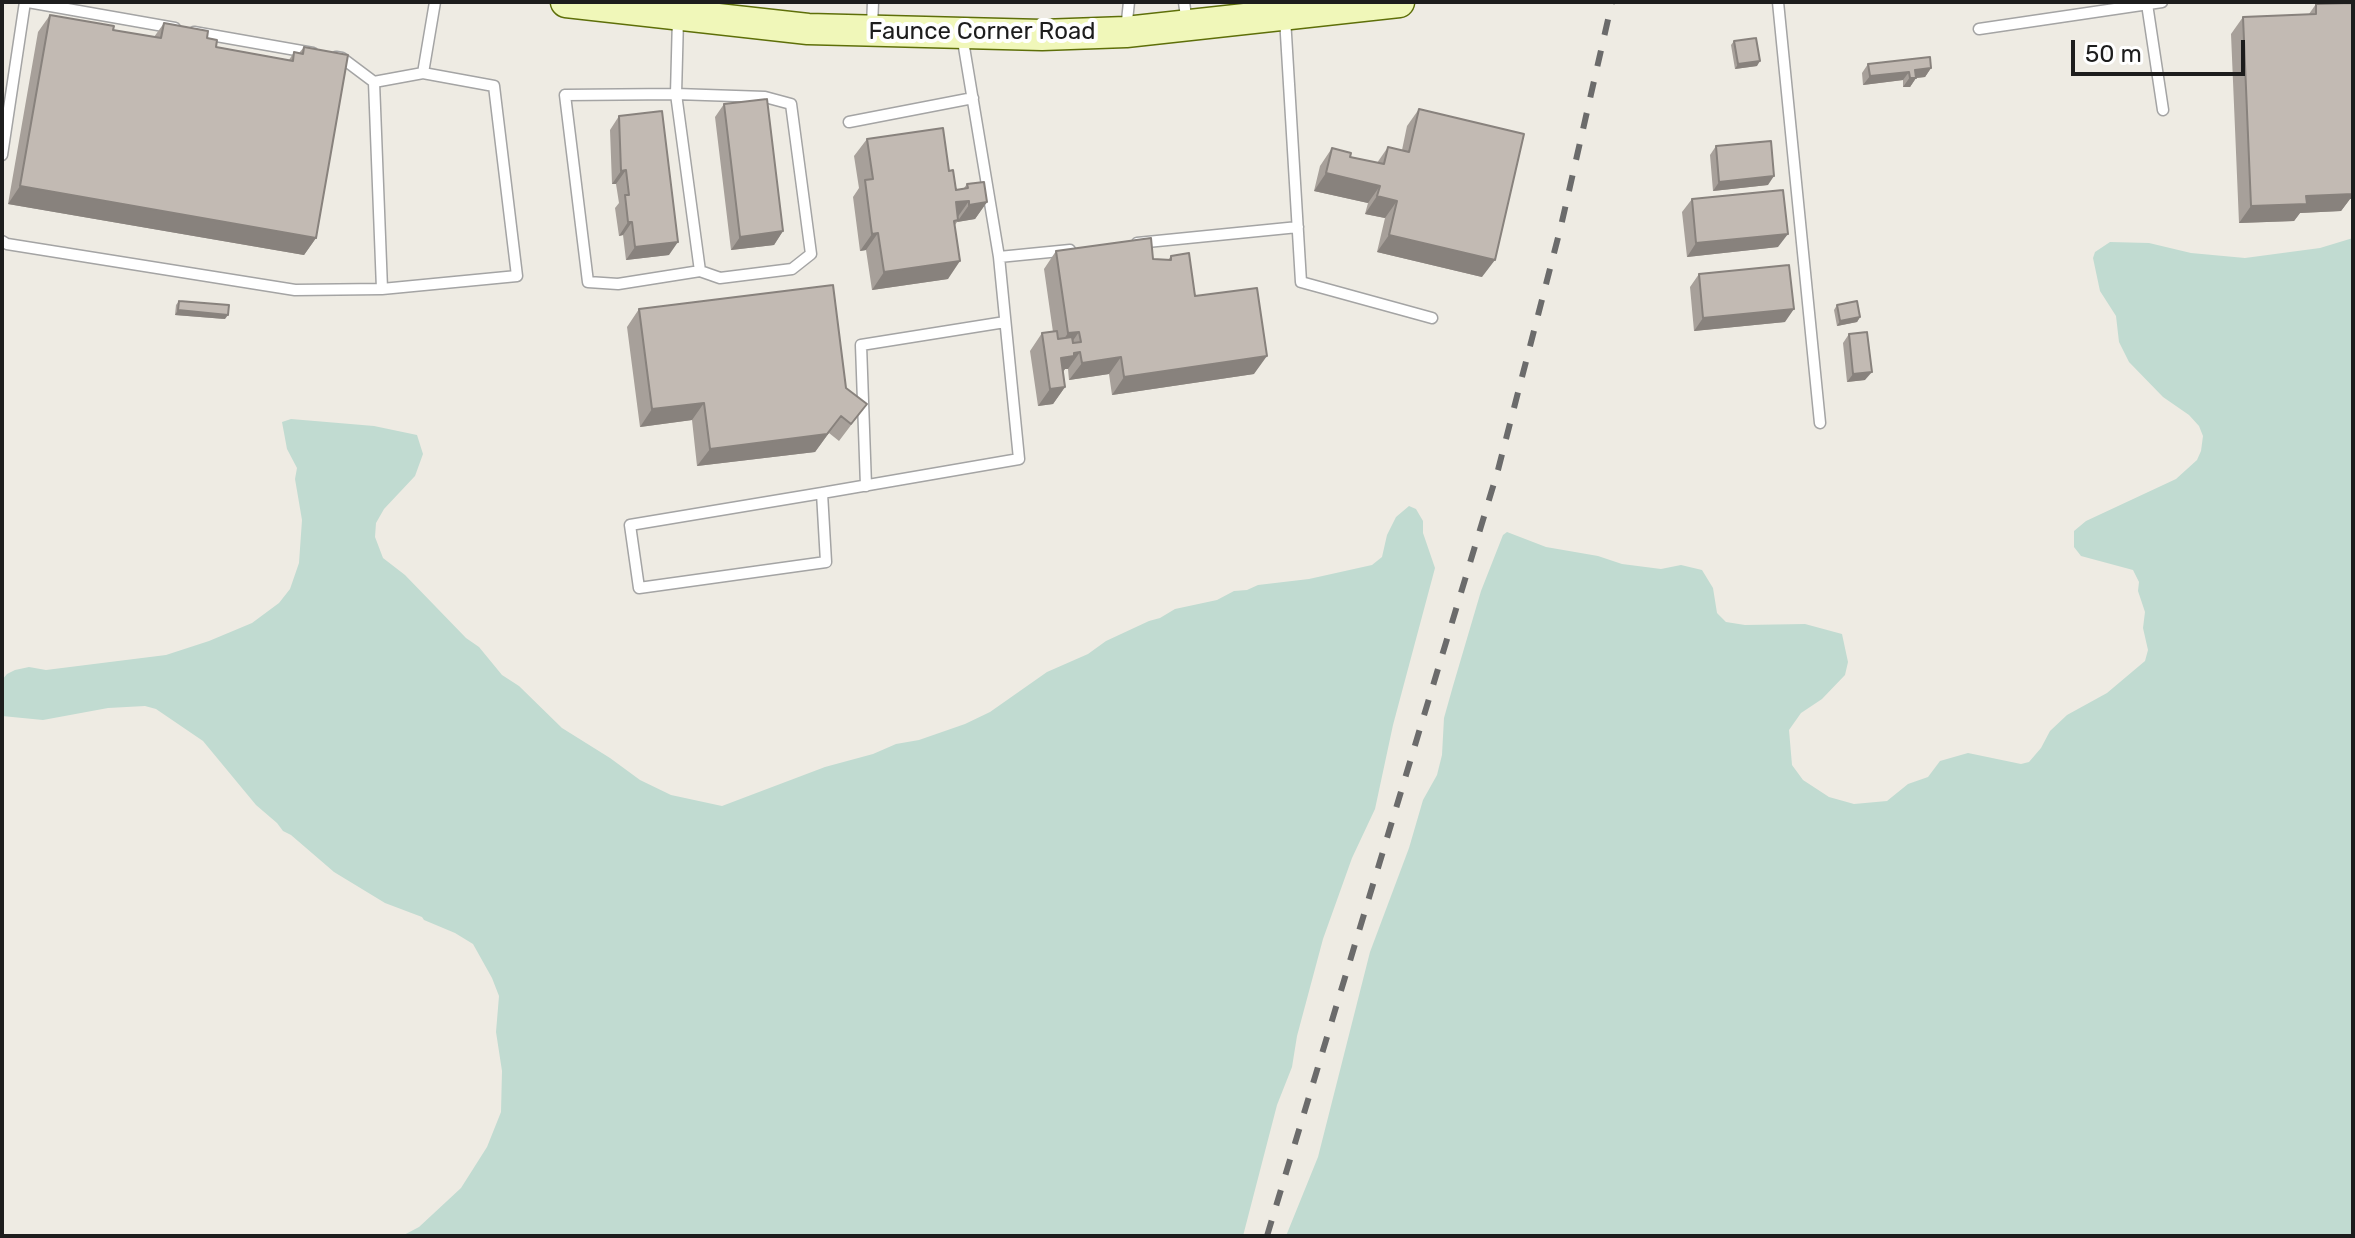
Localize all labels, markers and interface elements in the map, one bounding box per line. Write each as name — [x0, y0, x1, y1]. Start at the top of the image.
street label: Faunce Corner Road — [869, 18, 1095, 46]
scale bar — [2075, 24, 2249, 74]
text: 50 m — [2085, 40, 2142, 68]

